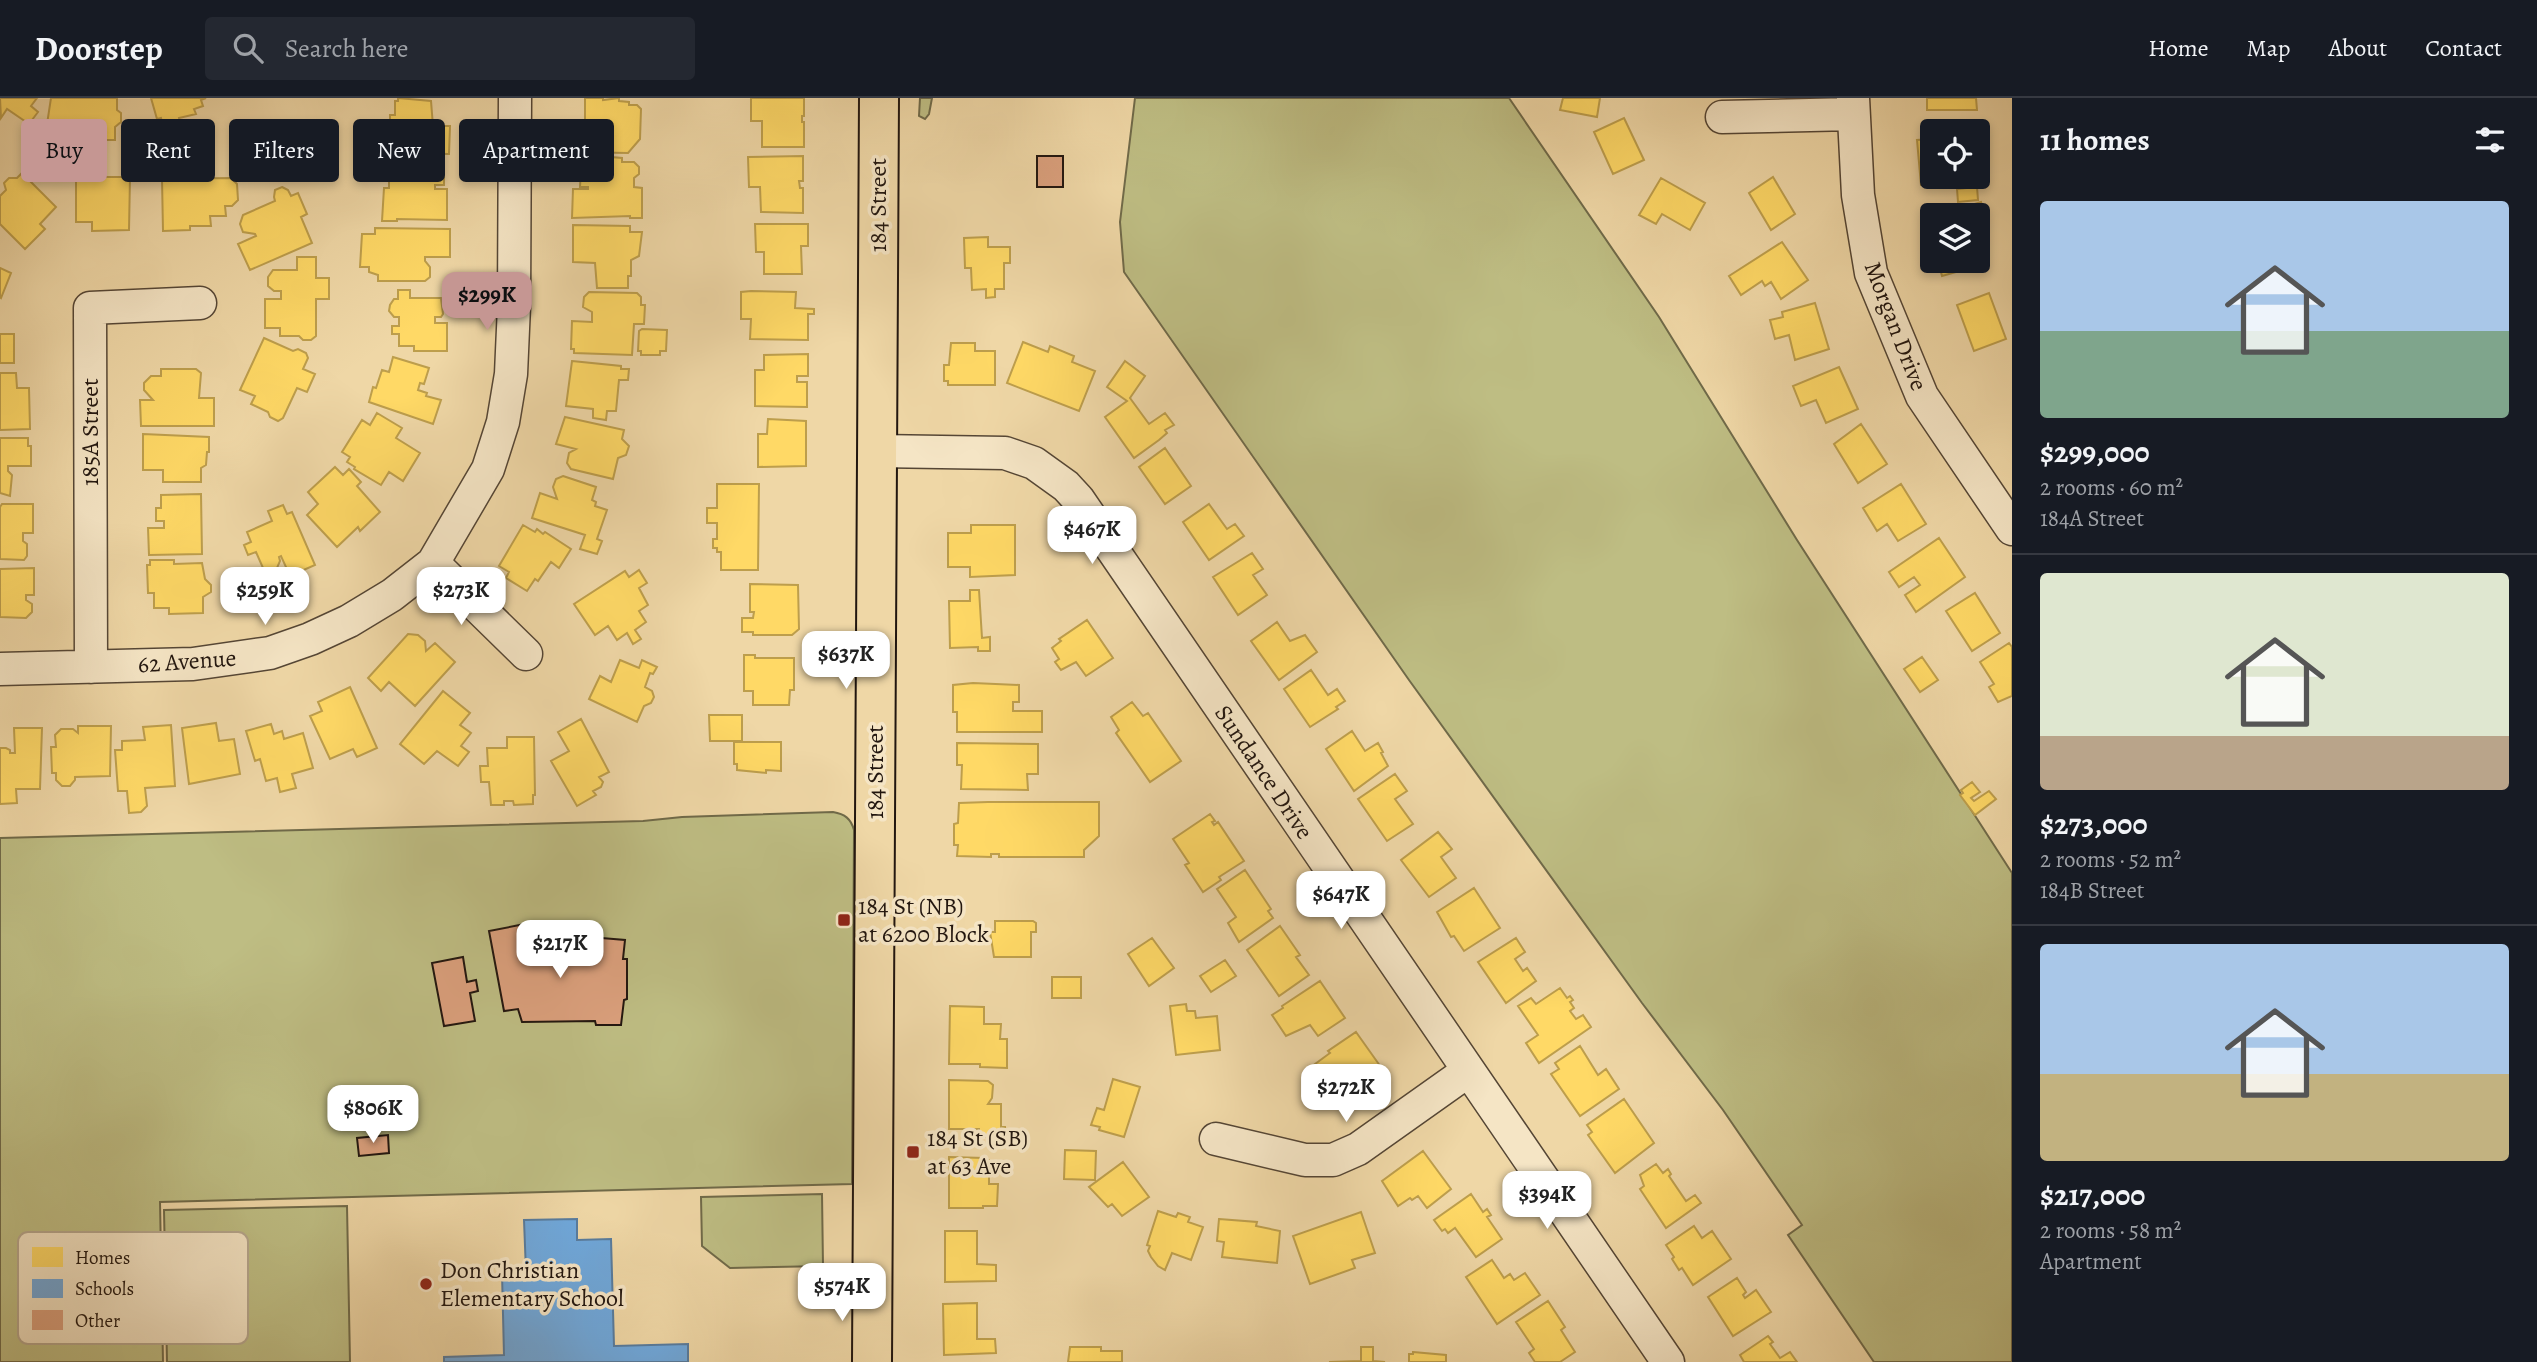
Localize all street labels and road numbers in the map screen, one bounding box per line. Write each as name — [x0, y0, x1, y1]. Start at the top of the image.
street label: 184 Street — [862, 158, 894, 252]
street label: Morgan Drive — [1857, 257, 1935, 395]
street label: 185A Street — [74, 378, 106, 486]
street label: 62 Avenue — [137, 642, 237, 680]
street label: Sundance Drive — [1207, 699, 1321, 845]
street label: 184 Street — [859, 725, 891, 819]

